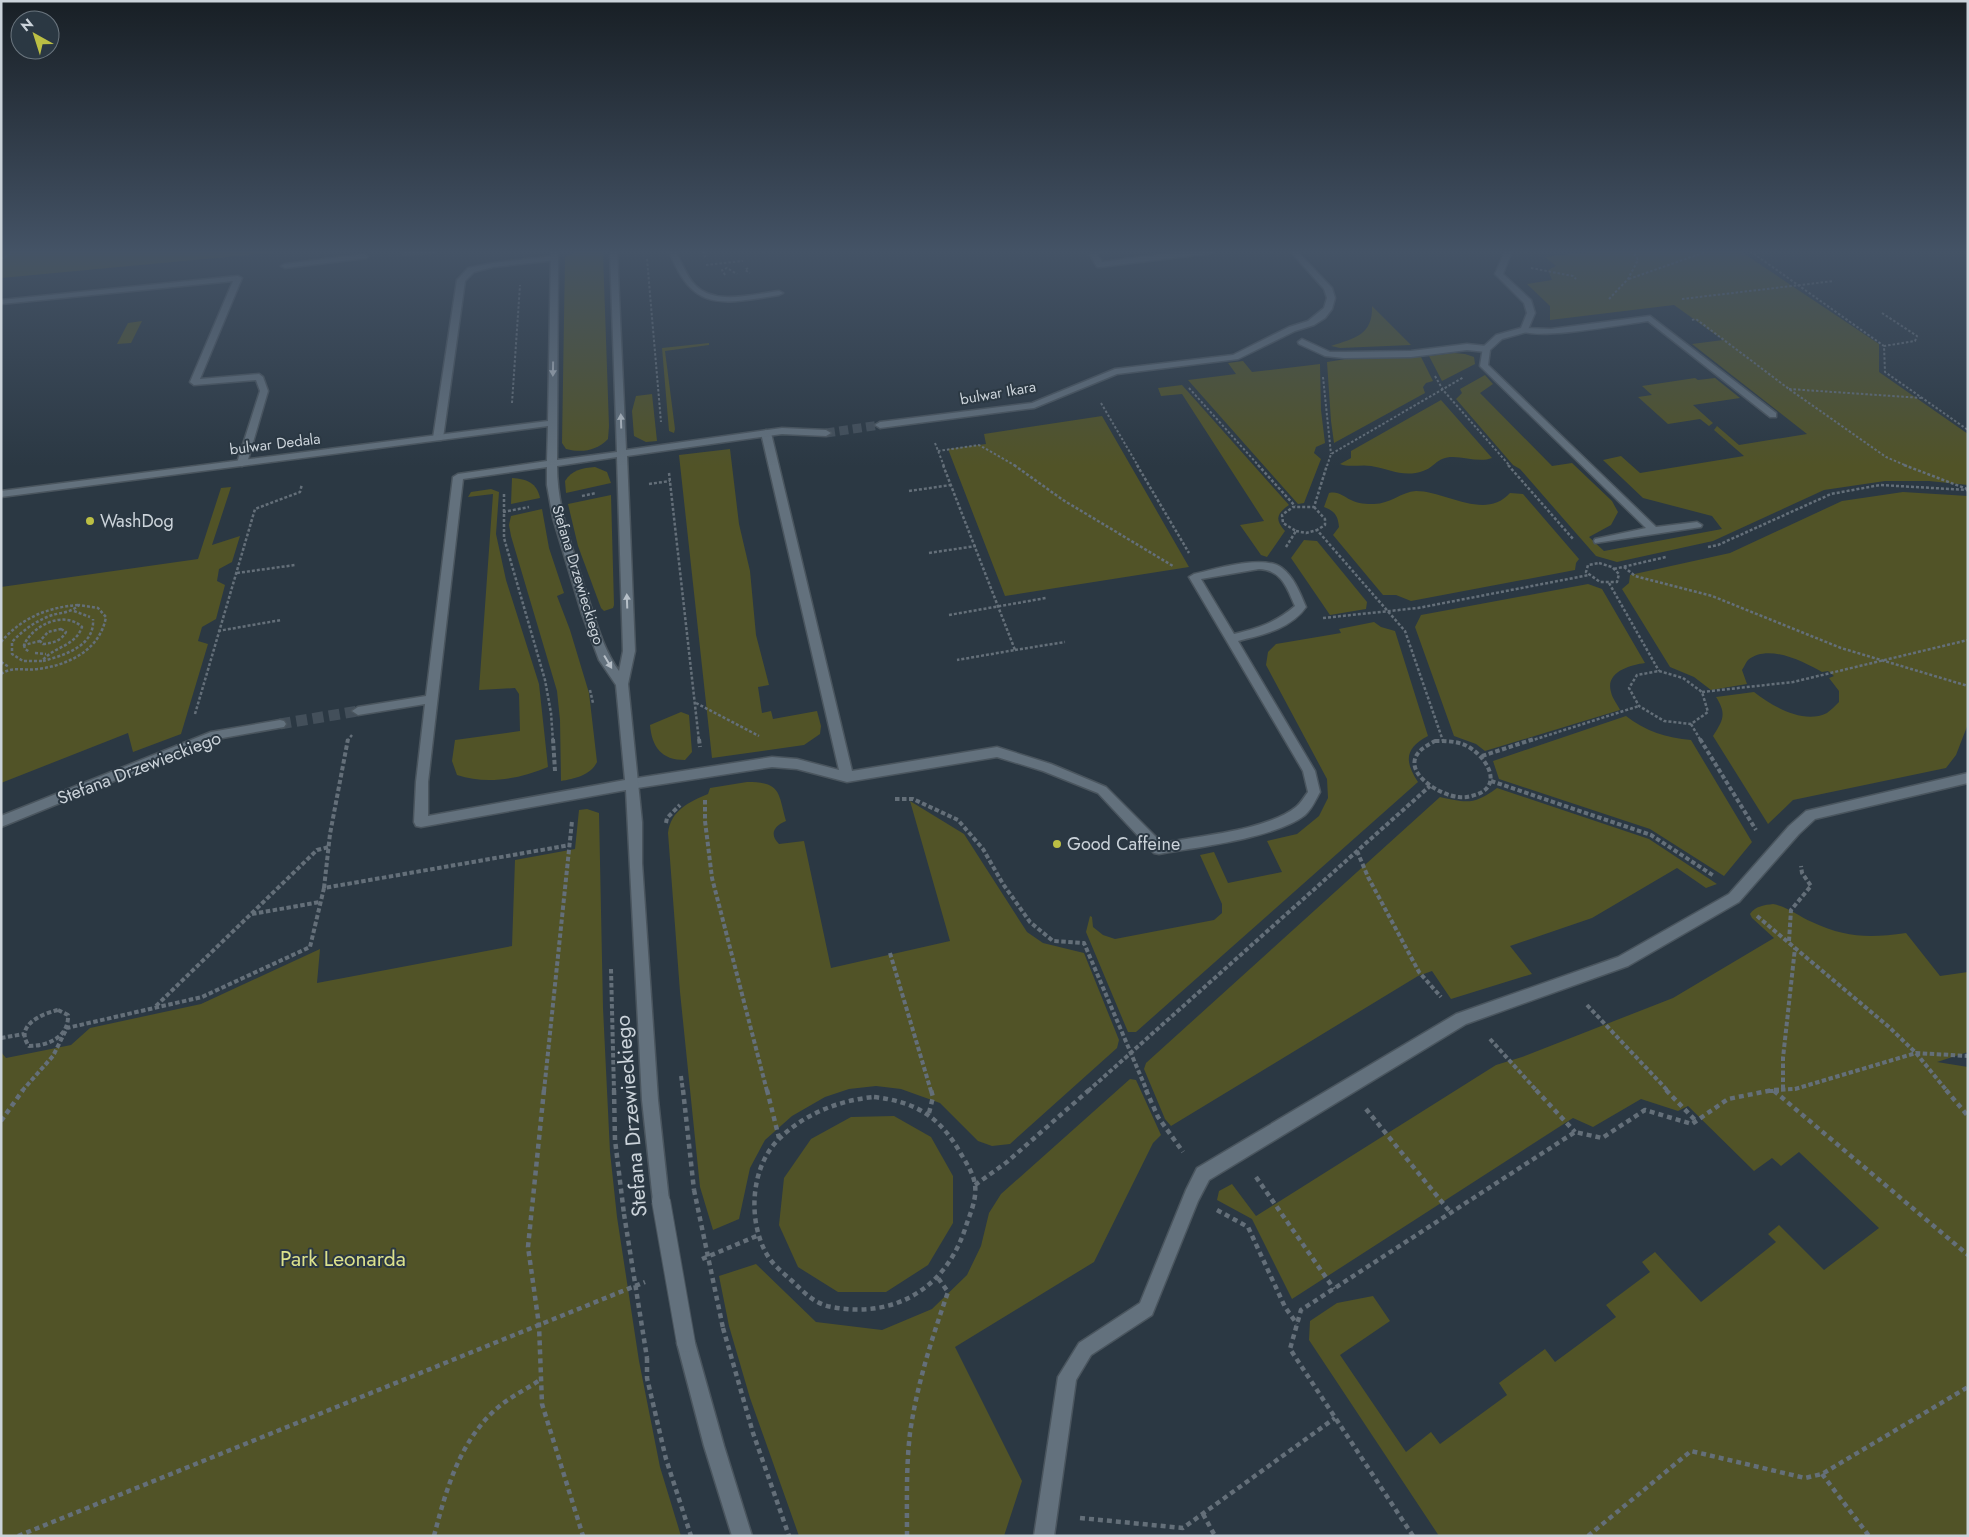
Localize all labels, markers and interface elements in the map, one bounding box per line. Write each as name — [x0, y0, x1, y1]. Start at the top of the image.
north arrow — [10, 10, 60, 60]
text: N — [16, 14, 37, 36]
one-way arrow — [548, 362, 556, 378]
street label: bulwar Ikara — [958, 375, 1038, 411]
one-way arrow — [617, 413, 625, 429]
street label: bulwar Dedala — [228, 428, 322, 460]
street label: Stefana Drzewieckiego — [546, 503, 610, 647]
place label: WashDog — [100, 508, 174, 534]
marker: WashDog — [84, 515, 96, 527]
one-way arrow — [623, 592, 631, 608]
one-way arrow — [603, 656, 612, 669]
street label: Stefana Drzewieckiego — [53, 725, 225, 811]
place label: Good Caffeine — [1067, 831, 1180, 857]
marker: Good Caffeine — [1051, 838, 1063, 850]
street label: Stefana Drzewieckiego — [607, 1014, 655, 1218]
park label: Park Leonarda — [280, 1244, 406, 1274]

